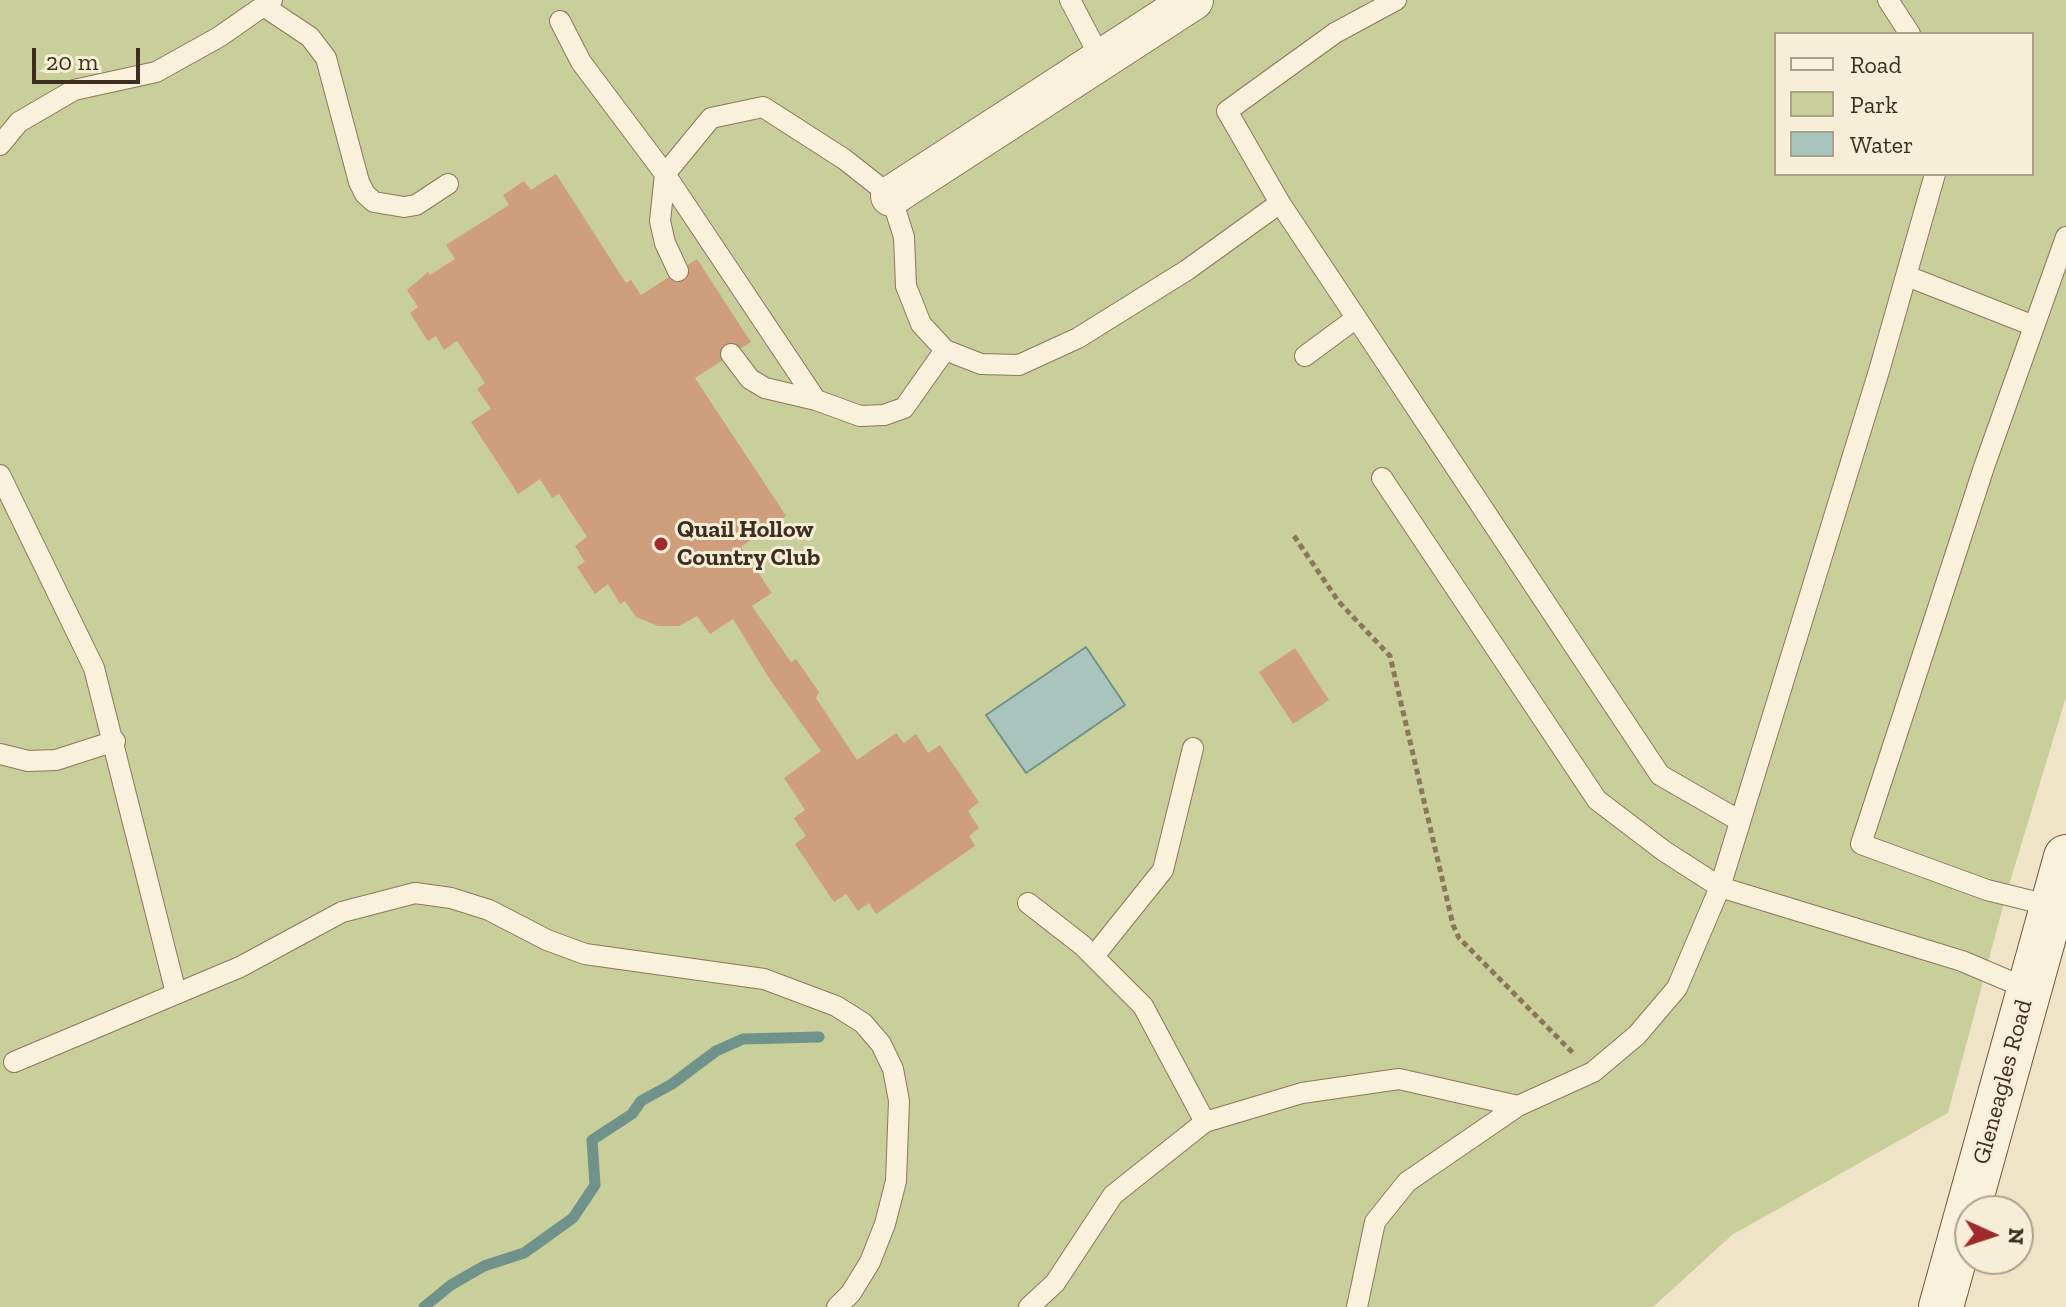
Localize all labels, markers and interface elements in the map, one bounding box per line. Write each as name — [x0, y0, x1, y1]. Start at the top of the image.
scale bar — [36, 32, 144, 82]
legend — [1774, 32, 2034, 176]
text: 20 m — [46, 47, 98, 76]
text: Road — [1850, 50, 1902, 79]
text: Park — [1850, 90, 1898, 119]
text: Water — [1850, 130, 1913, 159]
place label: Quail Hollow Country Club — [677, 516, 820, 572]
marker: Quail Hollow Country Club — [652, 535, 670, 553]
street label: Gleneagles Road — [1967, 997, 2039, 1167]
north arrow — [1954, 1195, 2034, 1275]
text: N — [2003, 1227, 2030, 1245]

